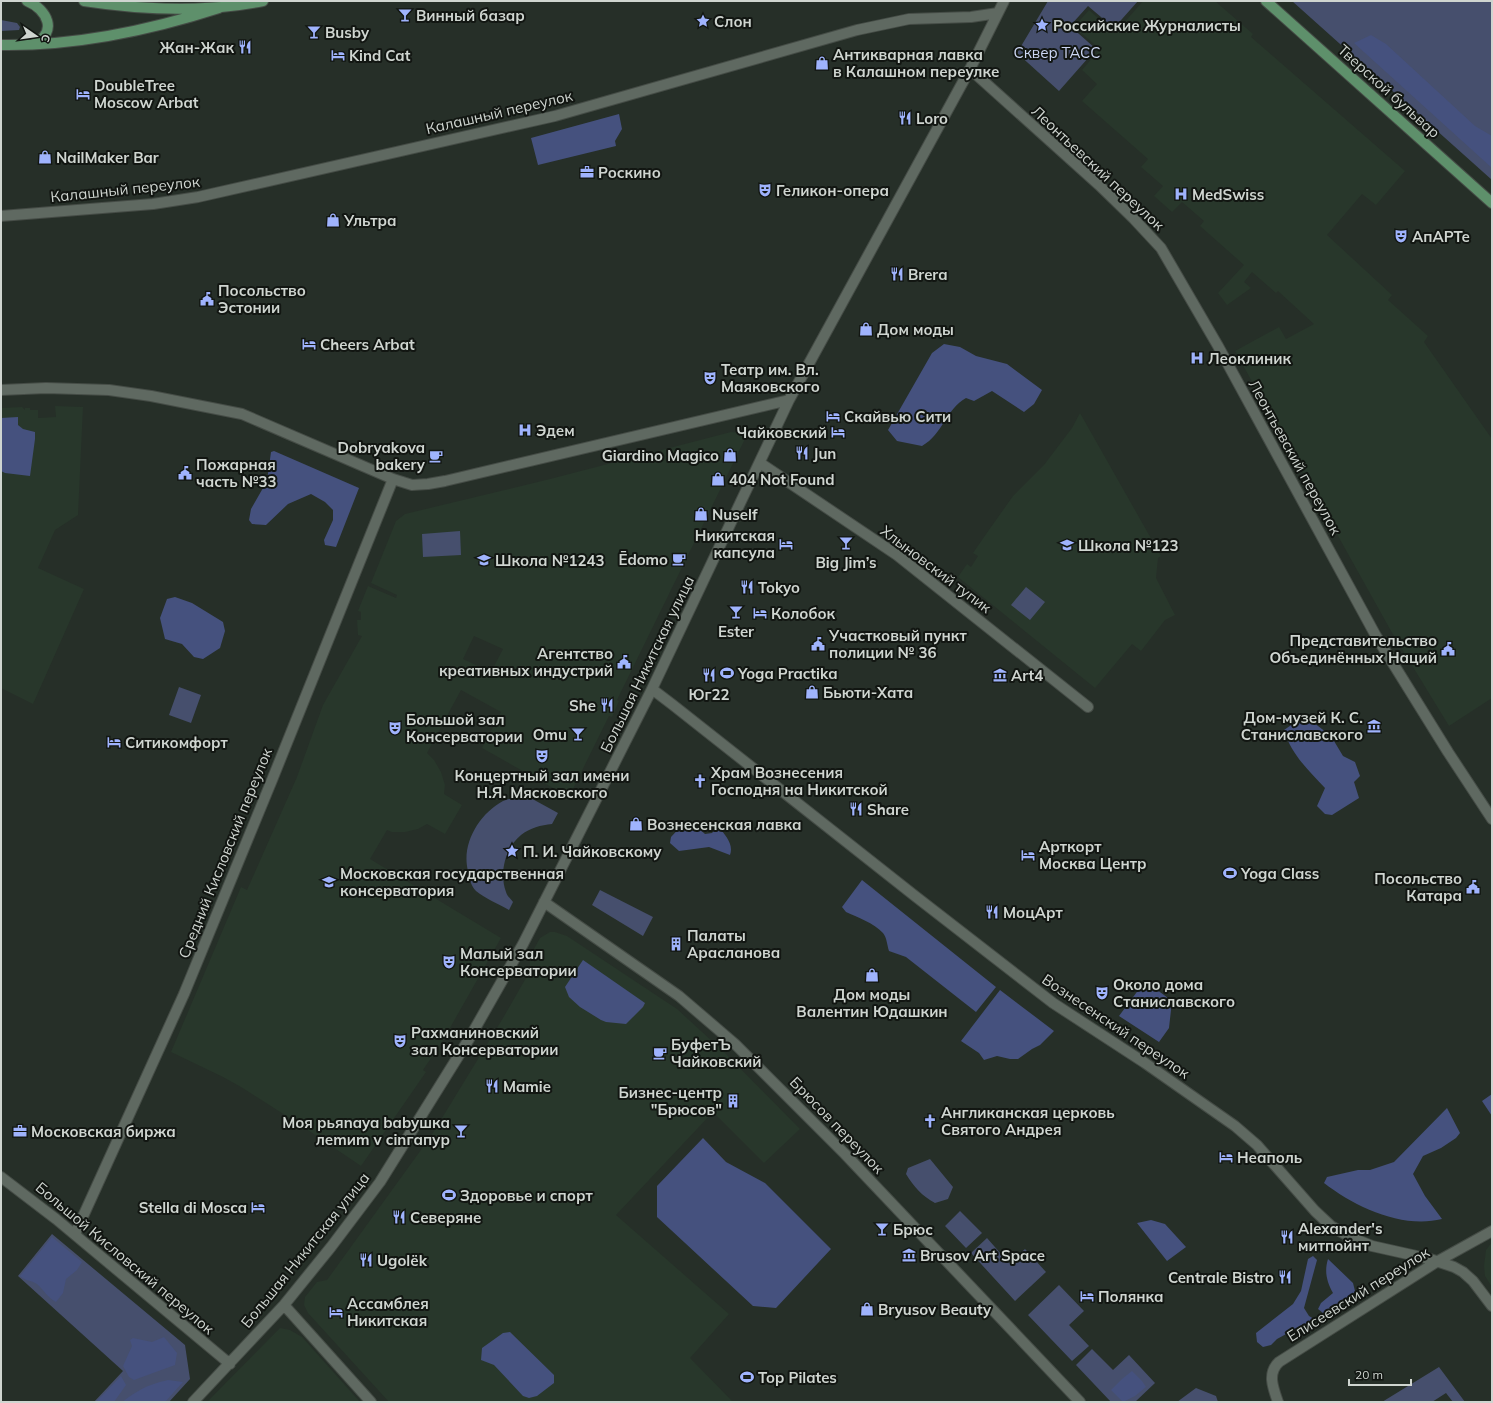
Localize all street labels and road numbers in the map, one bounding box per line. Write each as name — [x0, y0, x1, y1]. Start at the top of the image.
street label: Тверской бульвар — [1334, 40, 1444, 142]
street label: Калашный переулок — [424, 86, 575, 138]
street label: Леонтьевский переулок — [1028, 102, 1169, 235]
street label: Калашный переулок — [49, 172, 202, 206]
street label: Леонтьевский переулок — [1244, 376, 1346, 539]
street label: Хлыновский тупик — [877, 521, 996, 617]
street label: Большая Никитская улица — [596, 573, 698, 755]
street label: Средний Кисловский переулок — [174, 744, 276, 961]
street label: Вознесенский переулок — [1039, 969, 1194, 1083]
street label: Брюсов переулок — [786, 1073, 889, 1178]
street label: Большая Никитская улица — [237, 1169, 373, 1331]
street label: Большой Кисловский переулок — [32, 1178, 219, 1339]
street label: Елисеевский переулок — [1283, 1242, 1434, 1346]

